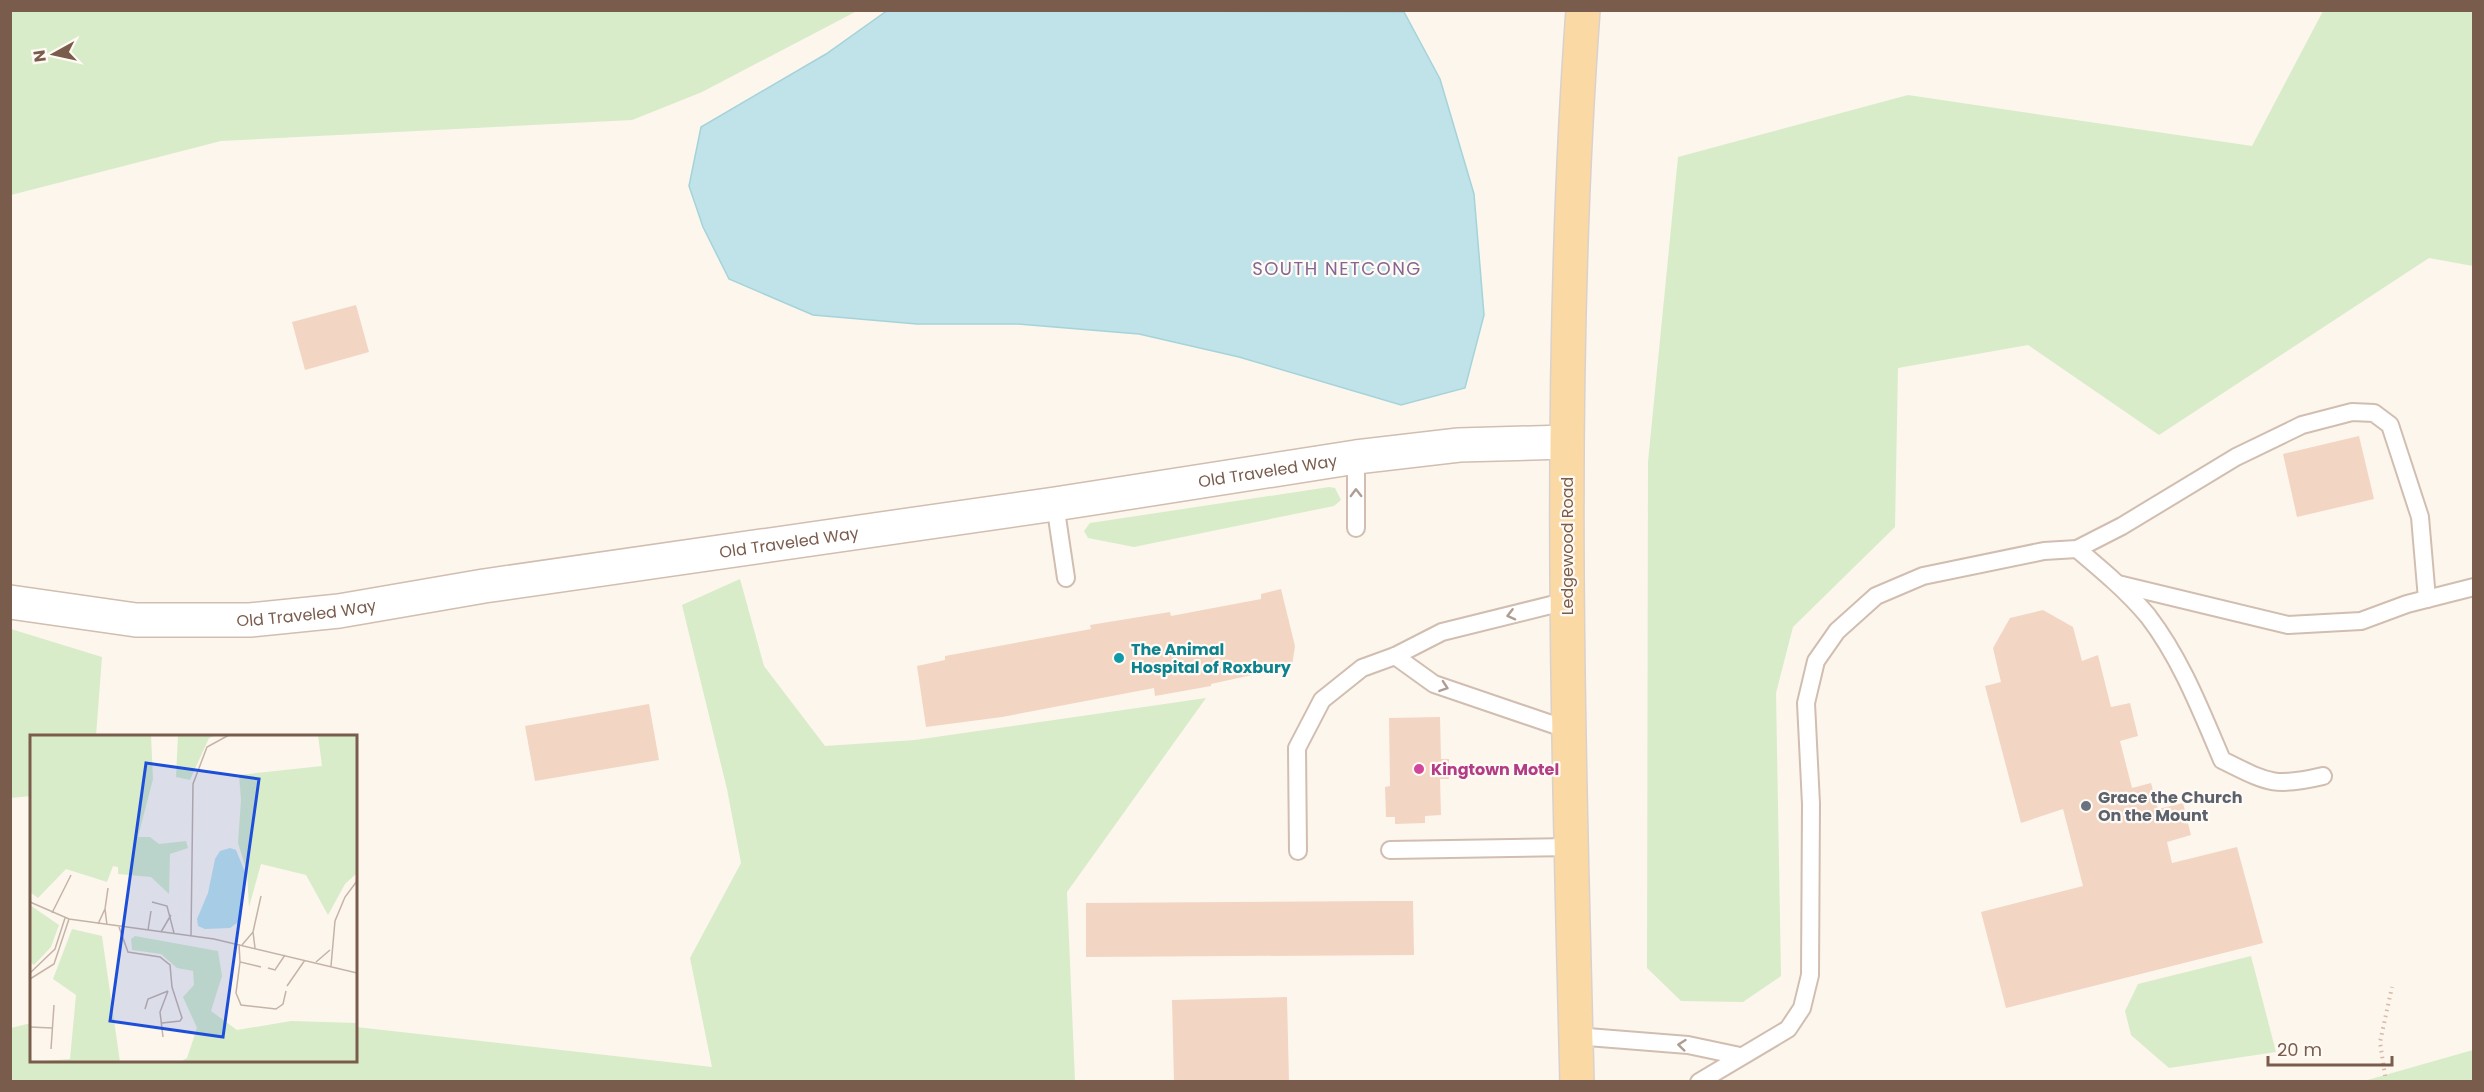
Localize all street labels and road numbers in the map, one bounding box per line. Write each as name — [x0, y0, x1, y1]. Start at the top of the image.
street label: Old Traveled Way — [1197, 449, 1339, 493]
street label: Ledgewood Road — [1556, 477, 1579, 615]
street label: Old Traveled Way — [718, 521, 860, 564]
street label: Old Traveled Way — [237, 593, 378, 632]

